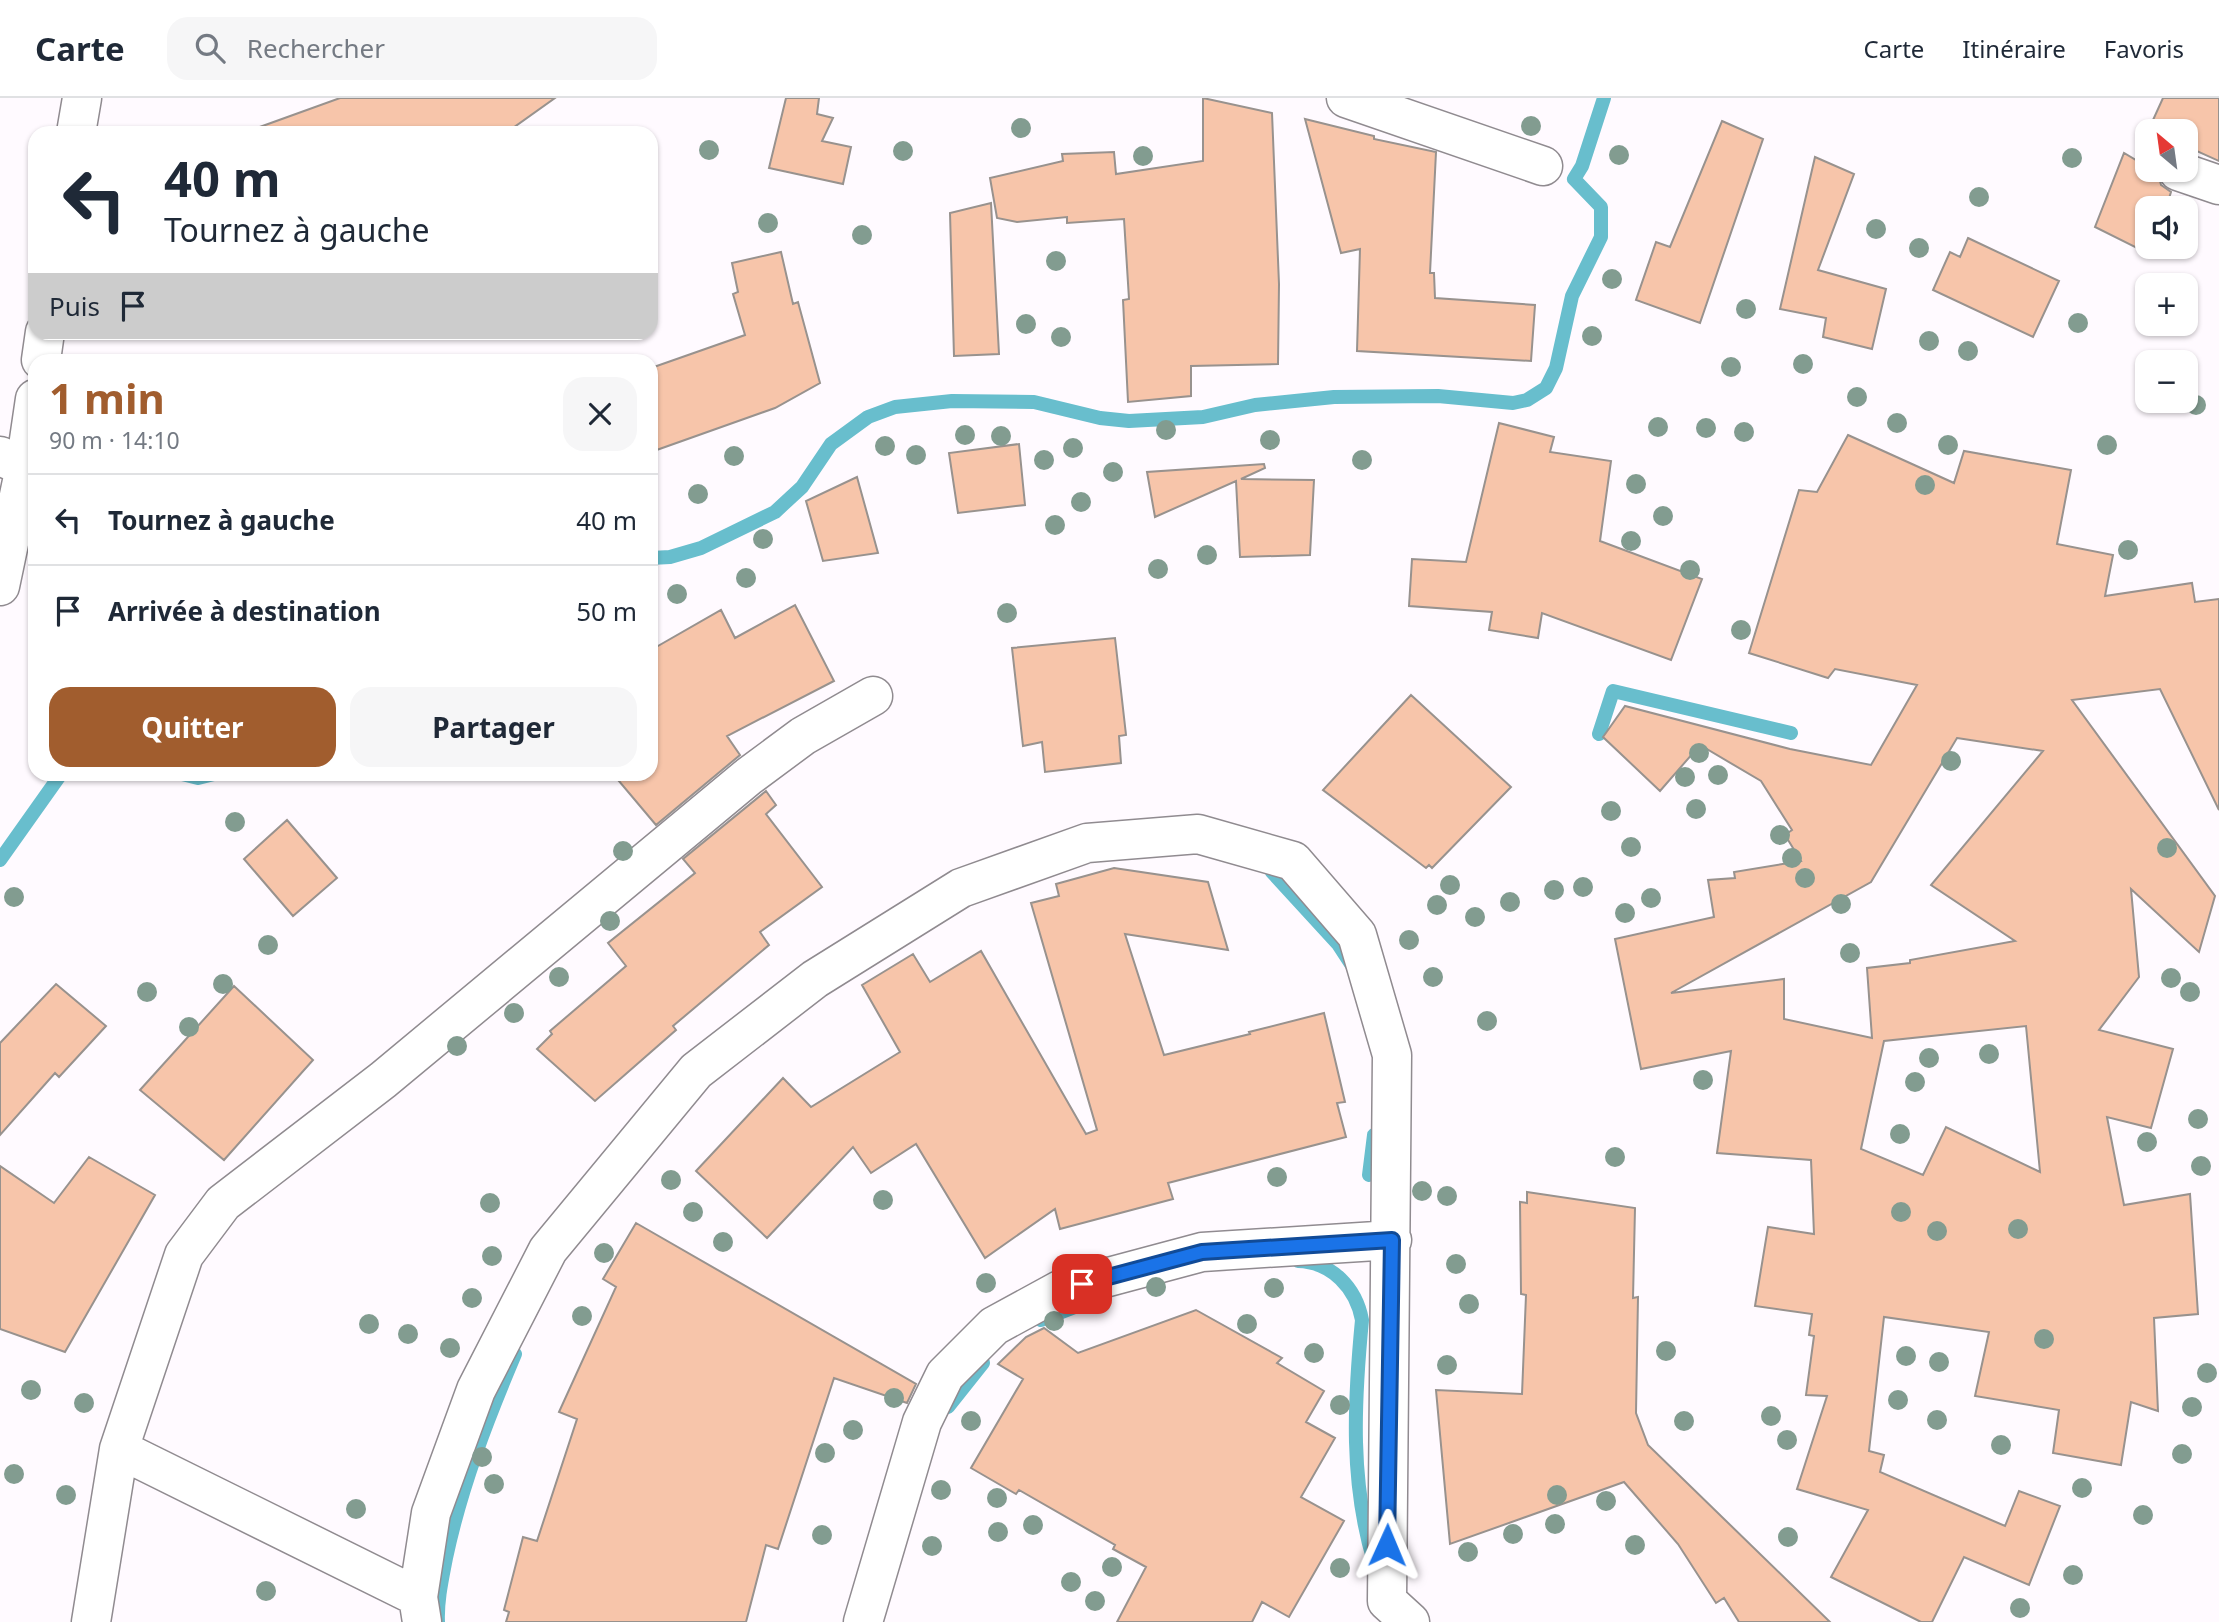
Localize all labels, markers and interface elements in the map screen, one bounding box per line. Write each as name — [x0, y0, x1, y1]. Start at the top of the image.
search box — [167, 17, 657, 80]
text: Carte — [35, 26, 125, 71]
icon: search — [191, 29, 229, 67]
text: Rechercher — [247, 30, 385, 66]
text: Carte — [1864, 32, 1924, 65]
text: Itinéraire — [1962, 32, 2066, 65]
text: Favoris — [2104, 32, 2184, 65]
north arrow — [2135, 119, 2198, 182]
map controls — [2135, 119, 2198, 413]
text: 40 m — [164, 145, 281, 211]
icon: left — [49, 154, 140, 245]
button: sound — [2135, 196, 2198, 259]
text: Tournez à gauche — [164, 208, 430, 251]
button: + — [2135, 273, 2198, 336]
icon: arrive — [114, 287, 152, 325]
text: Puis — [49, 288, 100, 324]
button: − — [2135, 350, 2198, 413]
text: 1 min — [49, 369, 165, 426]
button: close — [563, 377, 637, 451]
text: 90 m · 14:10 — [49, 424, 180, 456]
icon: left — [49, 501, 87, 539]
text: Tournez à gauche — [108, 502, 335, 538]
text: 40 m — [576, 502, 637, 538]
icon: arrive — [49, 592, 87, 630]
text: Arrivée à destination — [108, 593, 381, 629]
text: 50 m — [576, 593, 637, 629]
button: Quitter — [49, 687, 336, 767]
button: Partager — [350, 687, 637, 767]
pin — [1052, 1254, 1112, 1314]
icon: arrive — [1063, 1265, 1101, 1303]
position arrow — [1350, 1508, 1424, 1582]

